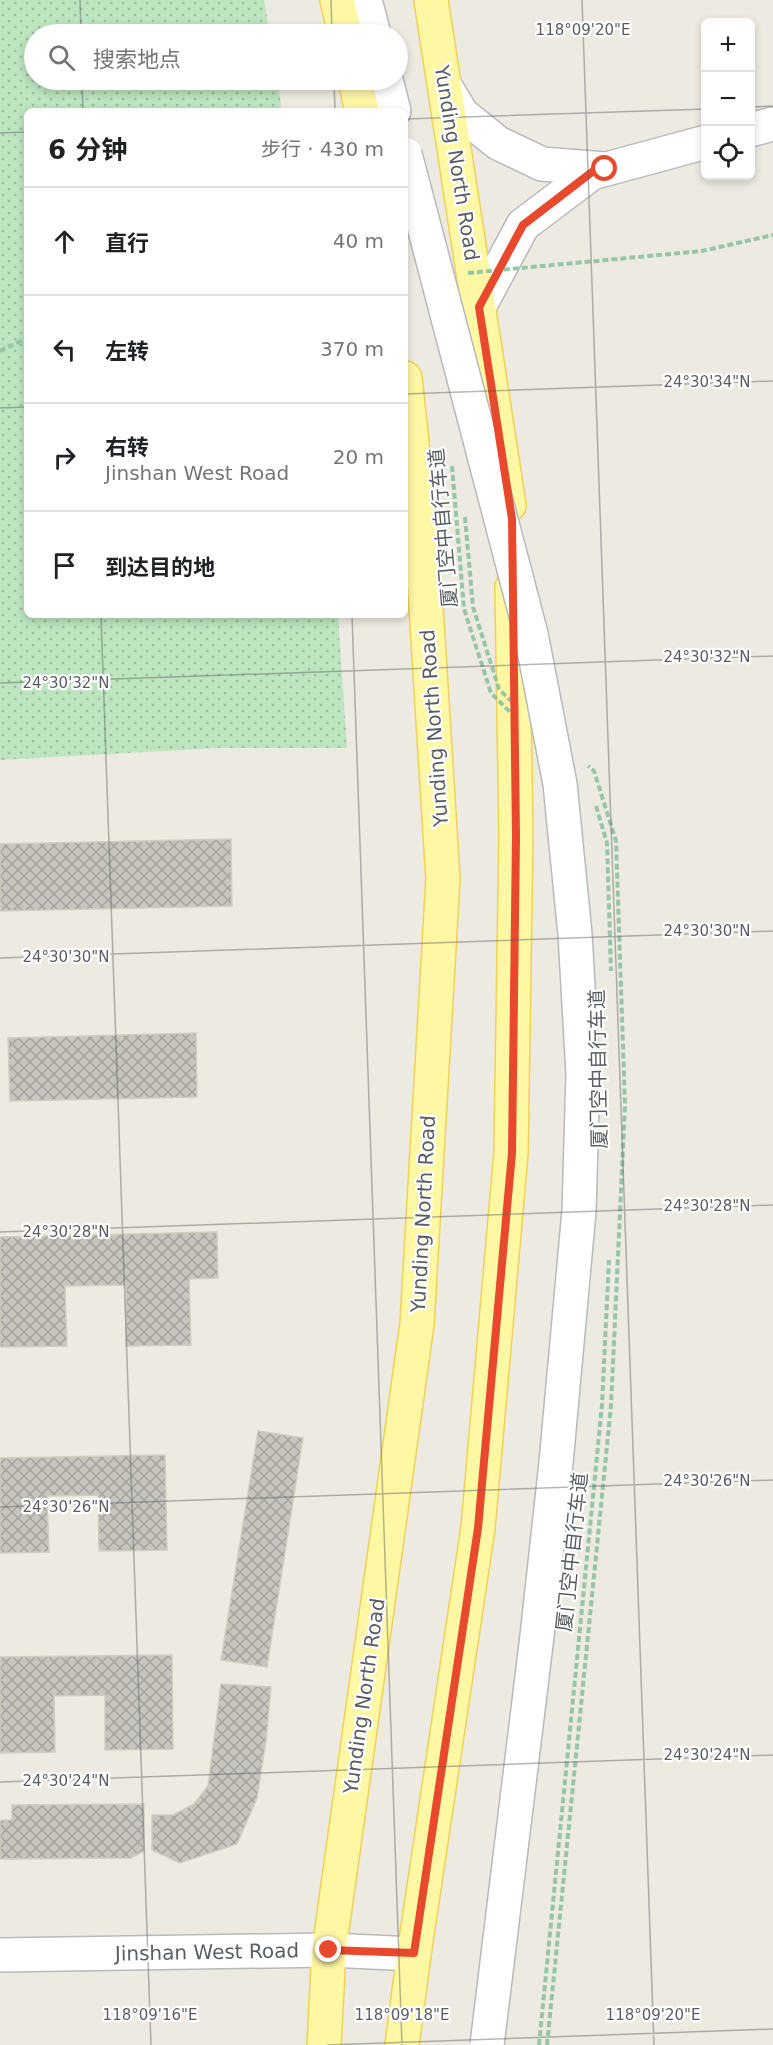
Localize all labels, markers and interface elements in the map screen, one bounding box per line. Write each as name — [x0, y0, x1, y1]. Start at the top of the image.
map controls — [701, 18, 755, 180]
button: + — [701, 18, 755, 72]
text: 118°09'20"E — [536, 21, 630, 39]
search box — [24, 24, 408, 90]
icon: search — [45, 41, 78, 74]
text: 搜索地点 — [93, 47, 181, 72]
street label: Yunding North Road — [430, 62, 484, 263]
button: − — [701, 72, 755, 126]
button: locate — [701, 126, 755, 180]
text: 6 分钟 — [48, 135, 127, 165]
text: 步行 · 430 m — [261, 137, 384, 161]
route start — [591, 155, 617, 181]
icon: ahead — [48, 225, 81, 258]
text: 40 m — [333, 229, 384, 253]
text: 直行 — [105, 231, 149, 256]
icon: left — [48, 333, 81, 366]
text: 370 m — [320, 337, 384, 361]
text: 左转 — [105, 339, 149, 364]
text: 24°30'34"N — [663, 373, 751, 391]
text: 右转 — [105, 435, 149, 460]
icon: right — [48, 441, 81, 474]
text: 20 m — [333, 445, 384, 469]
street label: 厦门空中自行车道 — [424, 447, 462, 609]
text: Jinshan West Road — [105, 461, 289, 485]
icon: arrive — [48, 549, 81, 582]
text: 到达目的地 — [105, 555, 215, 580]
street label: Yunding North Road — [415, 629, 453, 828]
text: 24°30'32"N — [663, 648, 751, 666]
text: 24°30'32"N — [22, 674, 110, 692]
text: 24°30'30"N — [663, 922, 751, 940]
text: 24°30'30"N — [22, 948, 110, 966]
street label: 厦门空中自行车道 — [585, 989, 611, 1149]
street label: Yunding North Road — [406, 1115, 440, 1314]
text: 24°30'28"N — [663, 1197, 751, 1215]
text: 24°30'28"N — [22, 1223, 110, 1241]
street label: 厦门空中自行车道 — [552, 1471, 592, 1633]
text: 24°30'26"N — [663, 1472, 751, 1490]
text: 24°30'26"N — [22, 1498, 110, 1516]
street label: Yunding North Road — [338, 1596, 390, 1797]
text: 24°30'24"N — [663, 1746, 751, 1764]
text: 24°30'24"N — [22, 1772, 110, 1790]
route end — [315, 1936, 341, 1962]
street label: Jinshan West Road — [113, 1938, 299, 1966]
text: 118°09'16"E — [103, 2006, 197, 2024]
text: 118°09'18"E — [355, 2006, 449, 2024]
text: 118°09'20"E — [606, 2006, 700, 2024]

